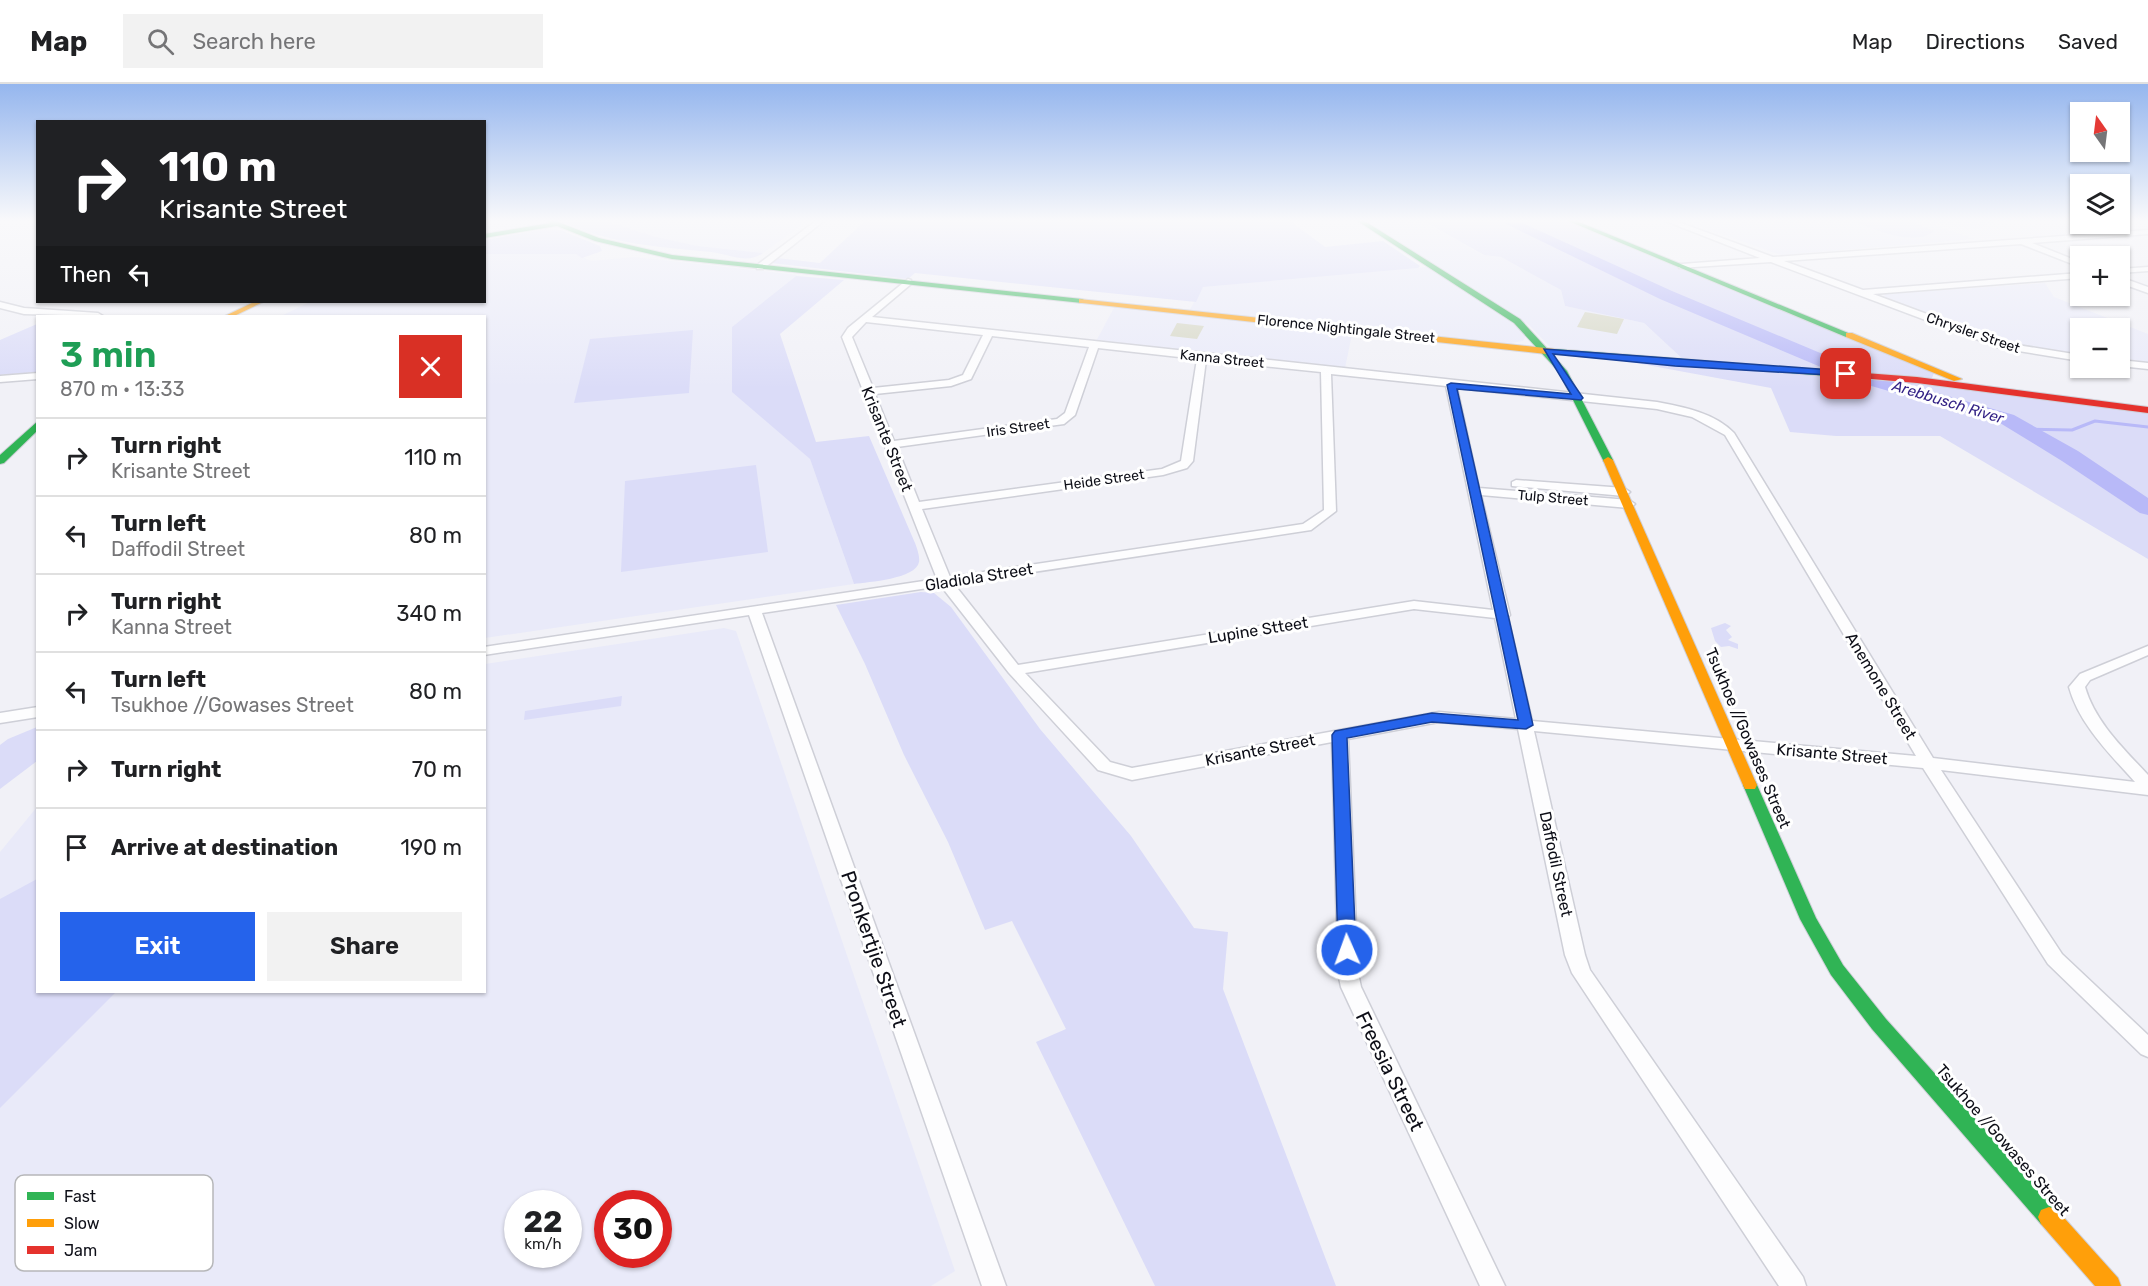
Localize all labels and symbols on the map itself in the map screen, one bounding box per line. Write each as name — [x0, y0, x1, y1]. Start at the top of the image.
north arrow — [2070, 102, 2130, 162]
street label: Chrysler Street — [1924, 309, 2023, 357]
street label: Florence Nightingale Street — [1256, 311, 1436, 347]
street label: Kanna Street — [1179, 346, 1265, 372]
pin — [1820, 348, 1871, 399]
water label: Arebbusch River — [1889, 376, 2007, 428]
street label: Krisante Street — [857, 384, 917, 494]
street label: Iris Street — [985, 415, 1051, 441]
street label: Heide Street — [1063, 466, 1146, 494]
street label: Tulp Street — [1517, 486, 1590, 510]
street label: Gladiola Street — [924, 559, 1034, 595]
street label: Lupine Stteet — [1207, 613, 1309, 647]
street label: Anemone Street — [1842, 629, 1920, 743]
street label: Tsukhoe //Gowases Street — [1701, 645, 1795, 831]
street label: Krisante Street — [1203, 730, 1317, 770]
street label: Krisante Street — [1776, 740, 1888, 768]
street label: Daffodil Street — [1536, 810, 1576, 918]
street label: Pronkertjie Street — [836, 867, 912, 1031]
position arrow — [1315, 918, 1379, 982]
street label: Freesia Street — [1351, 1007, 1429, 1135]
street label: Tsukhoe //Gowases Street — [1932, 1060, 2074, 1220]
legend — [15, 1175, 213, 1271]
text: Fast — [64, 1187, 96, 1206]
speed limit sign: 30 — [594, 1190, 672, 1268]
text: Slow — [64, 1214, 100, 1233]
text: Jam — [64, 1241, 97, 1260]

